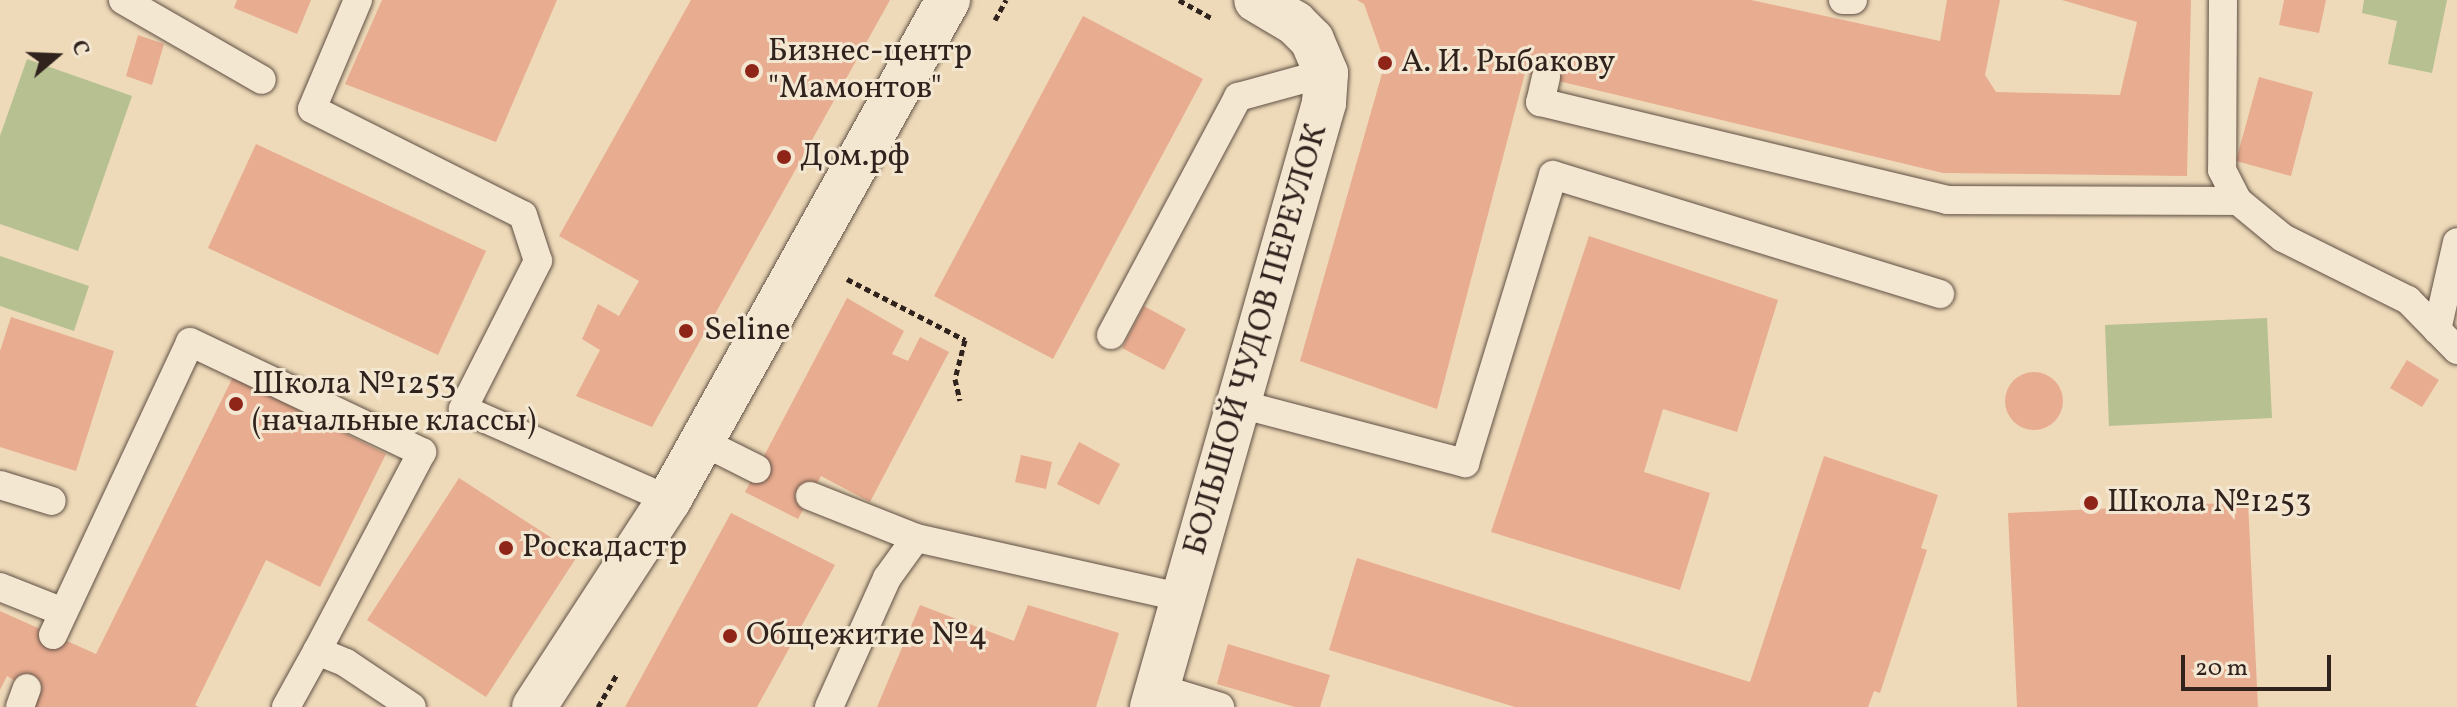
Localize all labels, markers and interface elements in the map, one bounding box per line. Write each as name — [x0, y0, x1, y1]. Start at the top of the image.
north arrow — [16, 16, 96, 96]
place label: Бизнес-центр "Мамонтов" — [768, 34, 972, 109]
text: С — [62, 36, 96, 60]
place label: А. И. Рыбакову — [1401, 44, 1615, 82]
marker: А. И. Рыбакову — [1376, 54, 1394, 72]
marker: Бизнес-центр "Мамонтов" — [743, 62, 761, 80]
street label: БОЛЬШОЙ ЧУДОВ ПЕРЕУЛОК — [1177, 120, 1337, 560]
place label: Дом.рф — [800, 138, 910, 176]
marker: Дом.рф — [775, 148, 793, 166]
place label: Seline — [704, 312, 790, 350]
marker: Seline — [675, 320, 697, 342]
place label: Школа №1253 (начальные классы) — [252, 367, 536, 442]
marker: Школа №1253 (начальные классы) — [227, 395, 245, 413]
place label: Школа №1253 — [2107, 484, 2311, 522]
marker: Школа №1253 — [2082, 494, 2100, 512]
place label: Роскадастр — [522, 529, 687, 567]
marker: Роскадастр — [497, 539, 515, 557]
place label: Общежитие №4 — [746, 617, 988, 655]
marker: Общежитие №4 — [721, 627, 739, 645]
scale bar — [2185, 639, 2335, 689]
text: 20 m — [2195, 652, 2248, 686]

